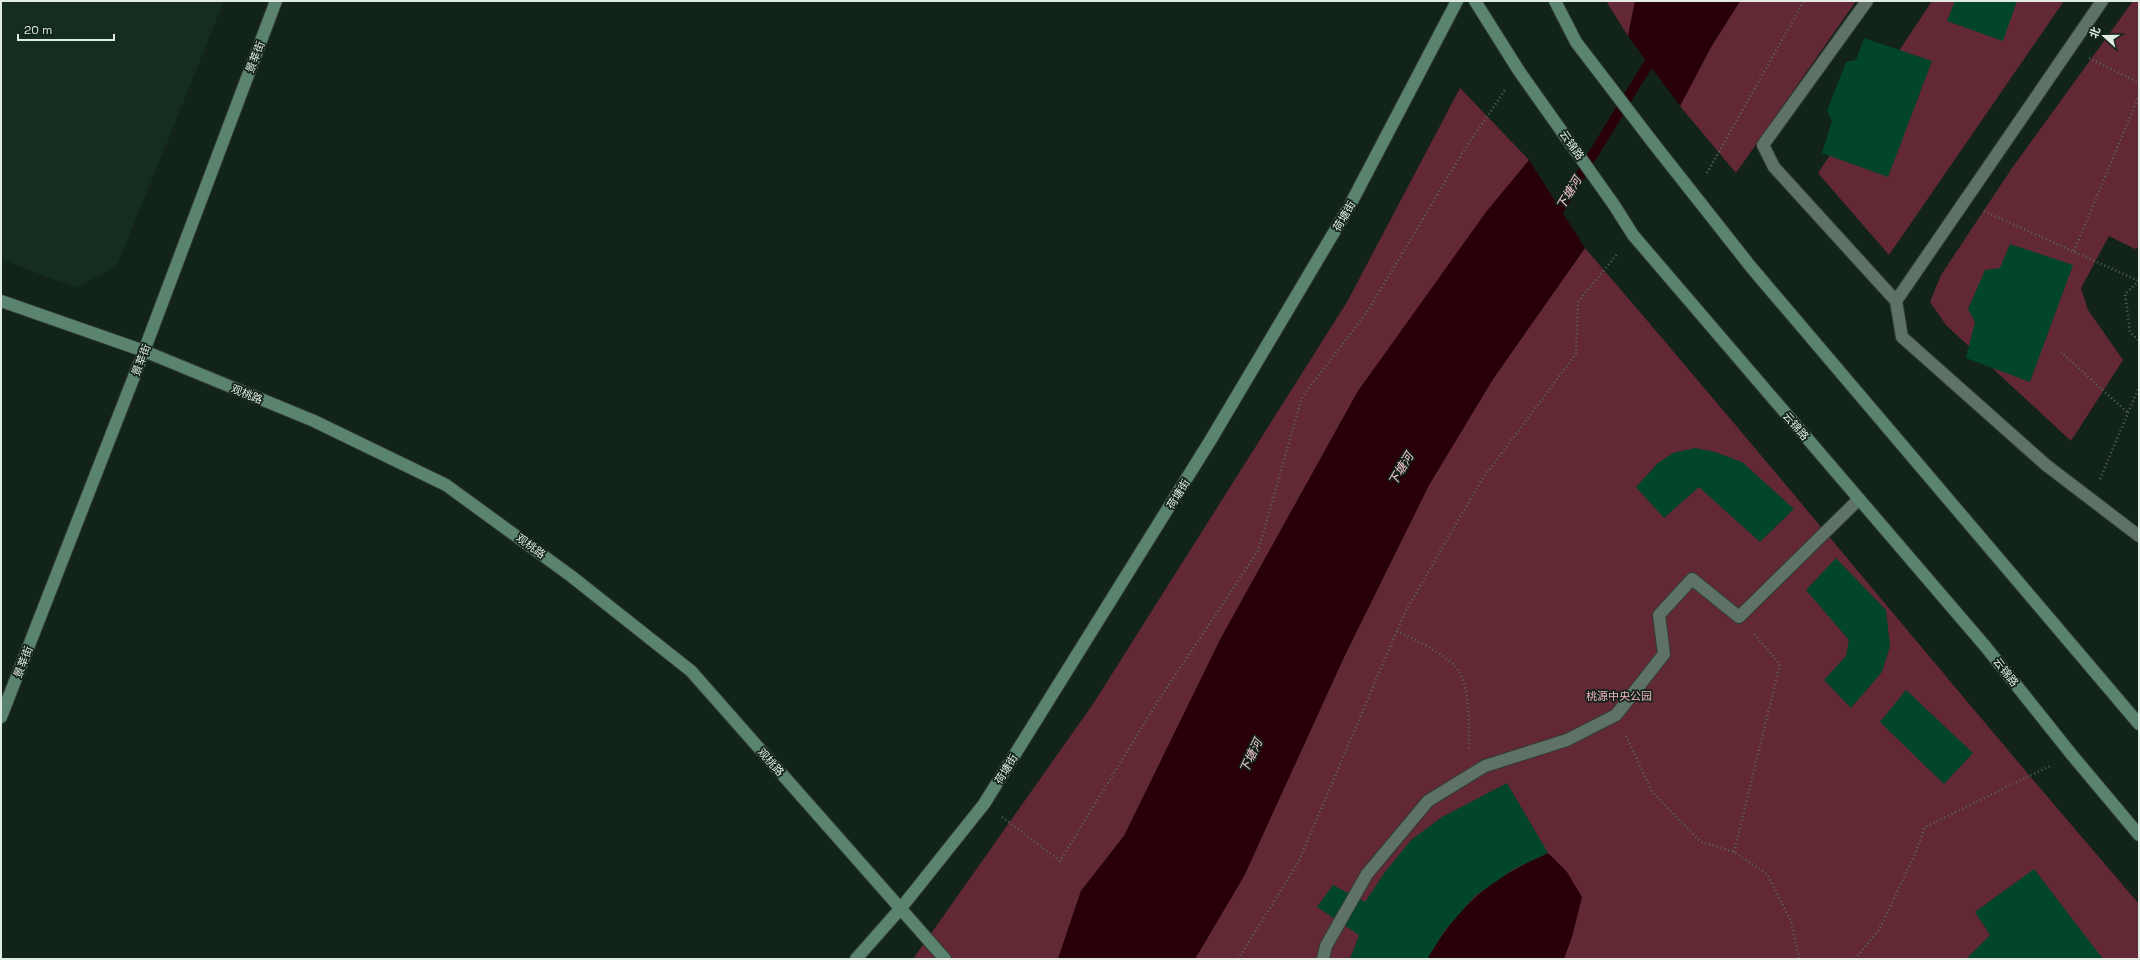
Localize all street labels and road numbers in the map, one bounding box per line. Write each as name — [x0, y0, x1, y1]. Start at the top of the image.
street label: 景莘街 — [243, 39, 267, 75]
street label: 云锦路 — [1557, 127, 1587, 163]
street label: 荷塘街 — [1330, 198, 1358, 234]
street label: 景莘街 — [129, 342, 153, 378]
street label: 观桃路 — [229, 381, 265, 407]
street label: 云锦路 — [1780, 409, 1812, 443]
street label: 荷塘街 — [1163, 476, 1193, 512]
street label: 观桃路 — [514, 531, 548, 561]
street label: 景莘街 — [11, 644, 35, 680]
street label: 云锦路 — [1990, 655, 2022, 689]
street label: 观桃路 — [755, 745, 787, 779]
street label: 荷塘街 — [991, 751, 1021, 787]

